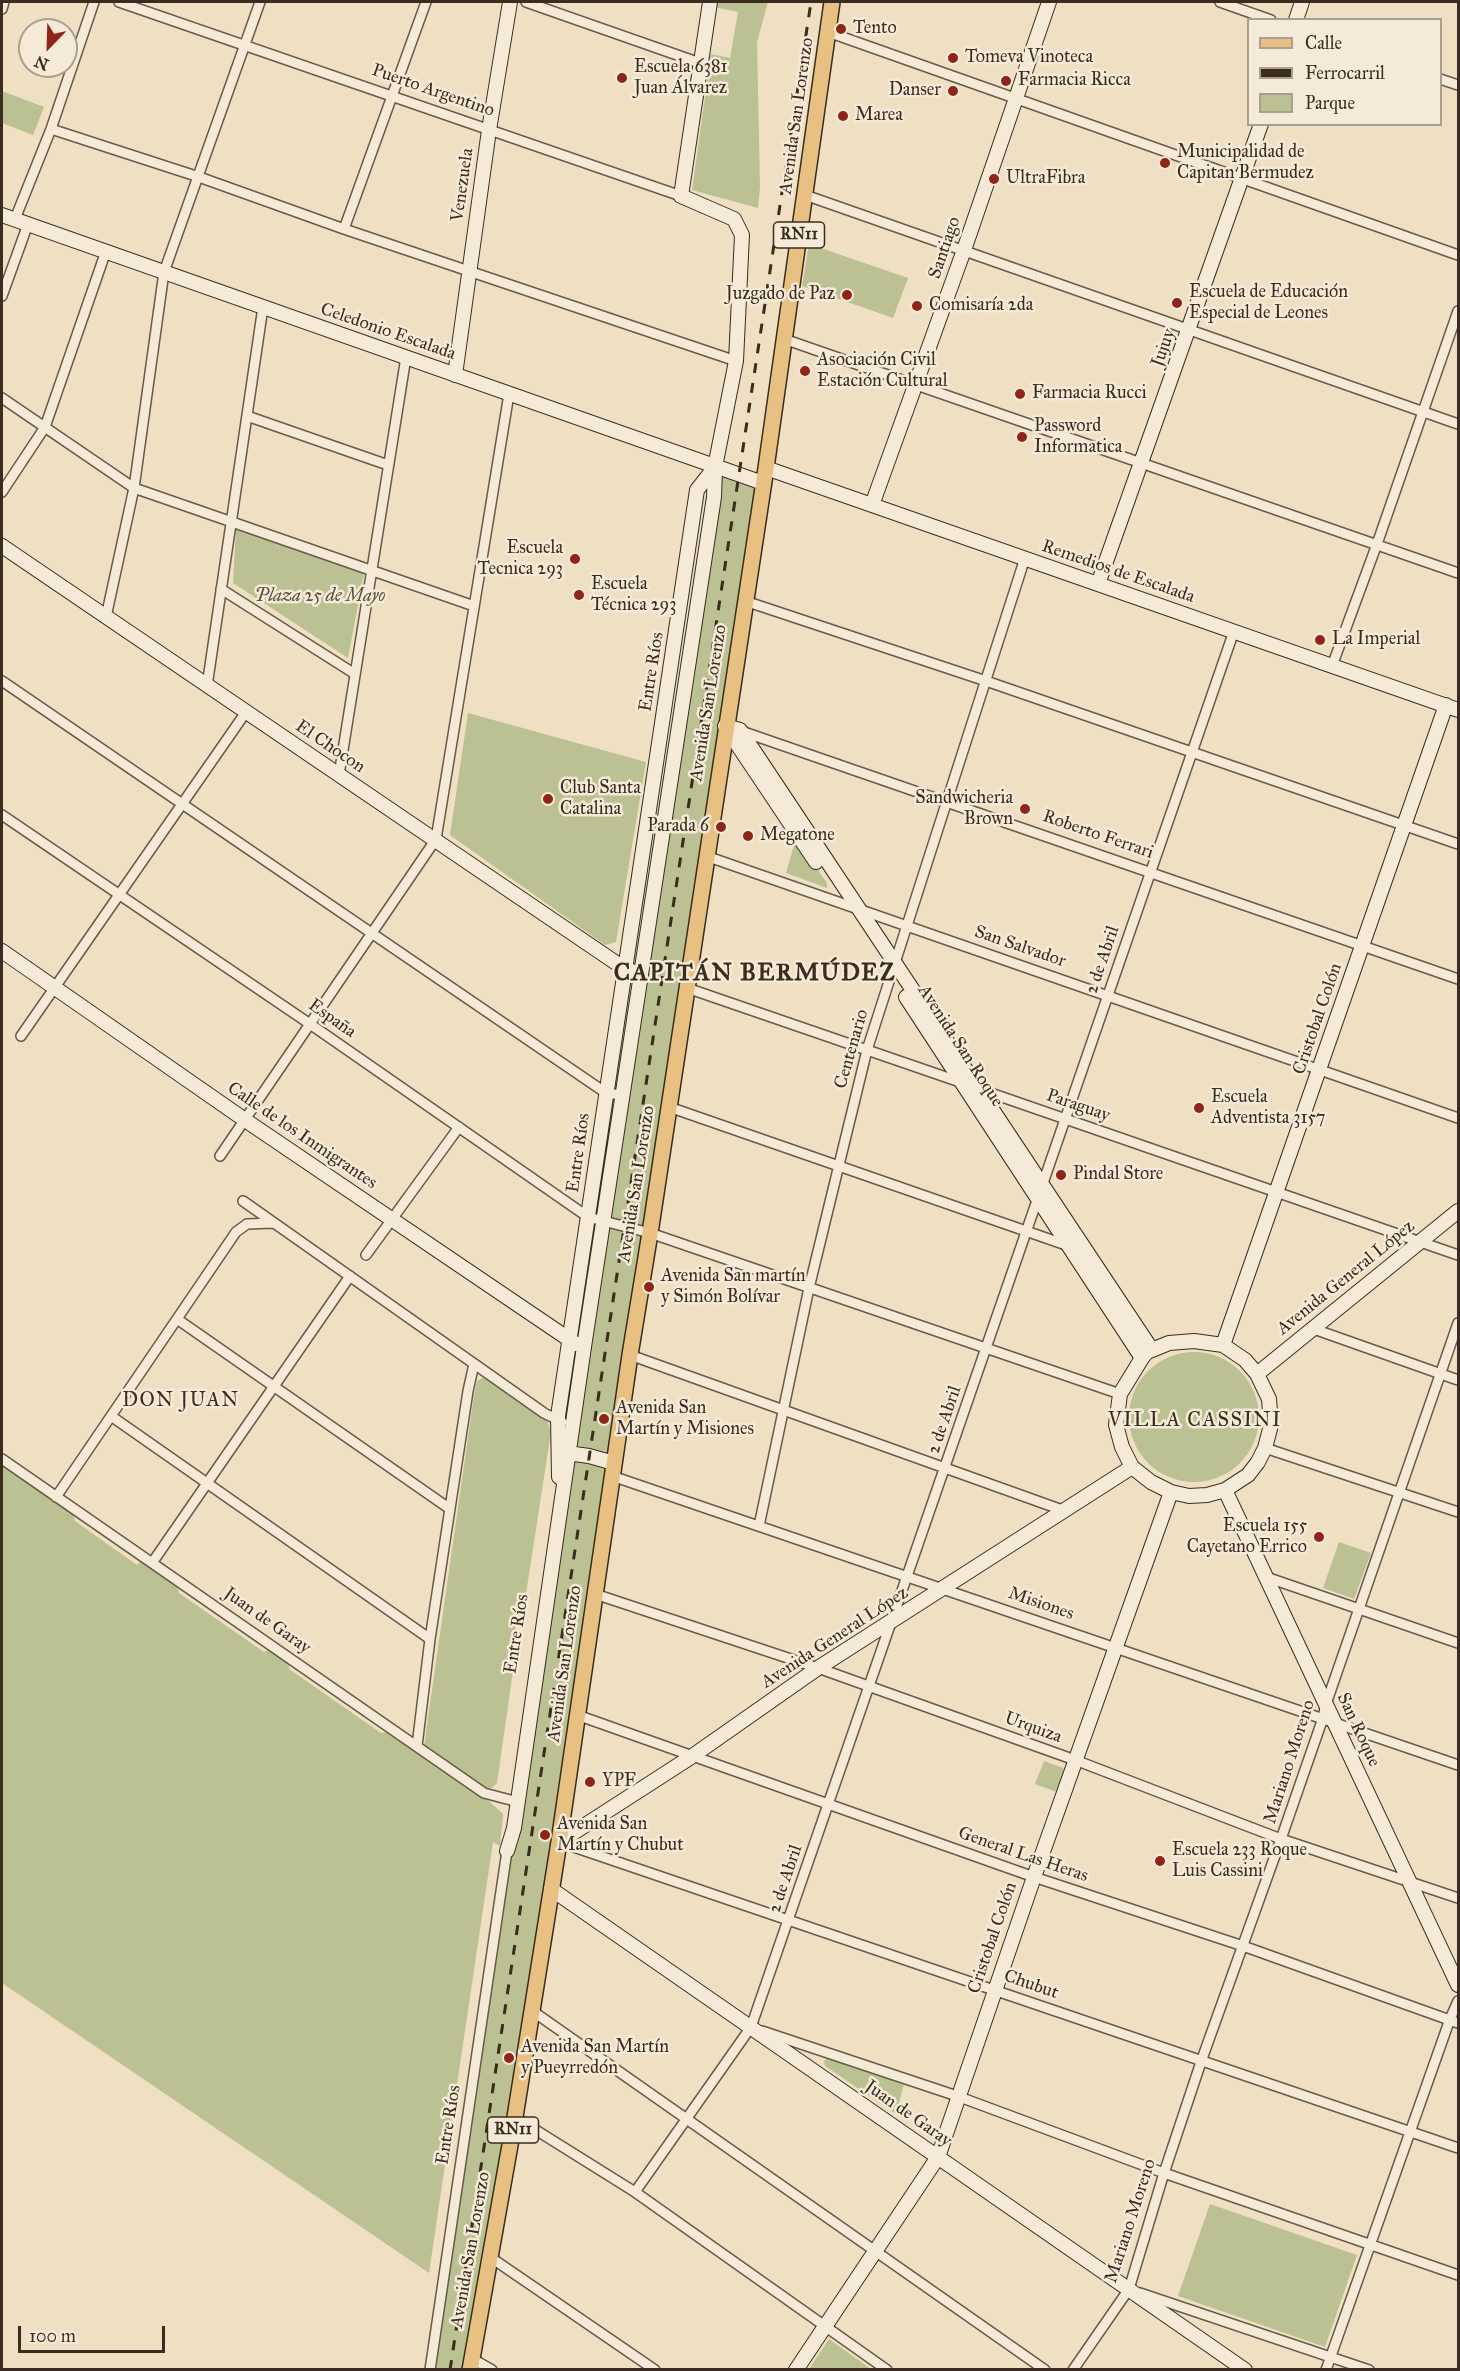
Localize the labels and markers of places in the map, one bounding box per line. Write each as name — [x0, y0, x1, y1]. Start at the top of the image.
place label: Tento — [853, 18, 897, 40]
marker: Tento — [834, 22, 848, 36]
place label: Tomeva Vinoteca — [965, 47, 1093, 69]
marker: Tomeva Vinoteca — [946, 51, 960, 65]
place label: Escuela 6381 Juan Álvarez — [634, 57, 728, 100]
place label: Farmacia Ricca — [1018, 70, 1131, 92]
marker: Escuela 6381 Juan Álvarez — [615, 71, 629, 85]
marker: Farmacia Ricca — [999, 74, 1013, 88]
place label: Danser — [889, 80, 941, 102]
marker: Danser — [946, 84, 960, 98]
place label: Marea — [855, 105, 903, 127]
marker: Marea — [836, 109, 850, 123]
place label: Municipalidad de Capitan Bermudez — [1177, 142, 1314, 184]
marker: Municipalidad de Capitan Bermudez — [1158, 156, 1172, 170]
place label: UltraFibra — [1006, 168, 1085, 190]
marker: UltraFibra — [987, 172, 1001, 186]
place label: Escuela de Educación Especial de Leones — [1189, 282, 1348, 324]
place label: Juzgado de Paz — [726, 284, 835, 306]
marker: Juzgado de Paz — [840, 288, 854, 302]
place label: Comisaría 2da — [929, 295, 1033, 317]
marker: Escuela de Educación Especial de Leones — [1170, 296, 1184, 310]
marker: Comisaría 2da — [910, 299, 924, 313]
place label: Asociación Civil Estación Cultural — [817, 350, 948, 392]
marker: Asociación Civil Estación Cultural — [798, 364, 812, 378]
place label: Farmacia Rucci — [1032, 383, 1147, 405]
marker: Farmacia Rucci — [1013, 387, 1027, 401]
place label: Password Informatica — [1034, 416, 1122, 458]
marker: Password Informatica — [1015, 430, 1029, 444]
place label: Escuela Tecnica 293 — [478, 538, 563, 580]
marker: Escuela Tecnica 293 — [568, 552, 582, 566]
place label: Escuela Técnica 293 — [591, 574, 676, 616]
marker: Escuela Técnica 293 — [572, 588, 586, 602]
place label: La Imperial — [1332, 629, 1420, 651]
marker: La Imperial — [1313, 633, 1327, 647]
place label: Club Santa Catalina — [560, 778, 641, 820]
place label: Sandwicheria Brown — [915, 788, 1013, 830]
marker: Club Santa Catalina — [541, 792, 555, 806]
marker: Sandwicheria Brown — [1018, 802, 1032, 816]
place label: Parada 6 — [647, 816, 709, 838]
marker: Parada 6 — [714, 820, 728, 834]
place label: Megatone — [760, 825, 835, 847]
marker: Megatone — [741, 829, 755, 843]
place label: Escuela Adventista 3157 — [1211, 1087, 1325, 1130]
marker: Escuela Adventista 3157 — [1192, 1101, 1206, 1115]
place label: Pindal Store — [1073, 1164, 1163, 1186]
marker: Pindal Store — [1054, 1168, 1068, 1182]
place label: Avenida San martín y Simón Bolívar — [661, 1266, 806, 1308]
marker: Avenida San martín y Simón Bolívar — [642, 1280, 656, 1294]
place label: Avenida San Martín y Misiones — [616, 1398, 754, 1440]
marker: Avenida San Martín y Misiones — [597, 1412, 611, 1426]
place label: Escuela 155 Cayetano Errico — [1187, 1516, 1307, 1558]
marker: Escuela 155 Cayetano Errico — [1312, 1530, 1326, 1544]
place label: YPF — [602, 1771, 636, 1793]
marker: YPF — [583, 1775, 597, 1789]
place label: Avenida San Martín y Chubut — [557, 1814, 684, 1856]
marker: Avenida San Martín y Chubut — [538, 1828, 552, 1842]
place label: Escuela 233 Roque Luis Cassini — [1172, 1840, 1307, 1882]
marker: Escuela 233 Roque Luis Cassini — [1153, 1854, 1167, 1868]
place label: Avenida San Martín y Pueyrredón — [521, 2037, 669, 2080]
marker: Avenida San Martín y Pueyrredón — [502, 2051, 516, 2065]

